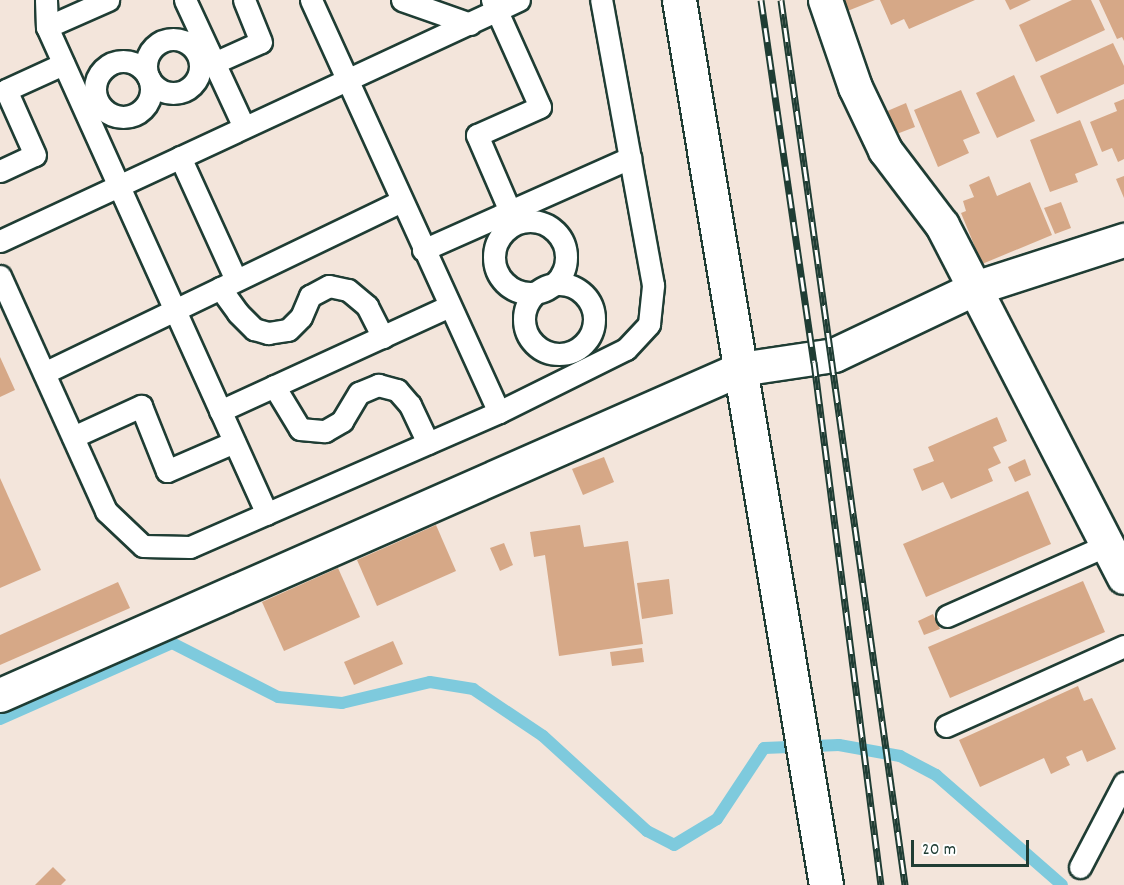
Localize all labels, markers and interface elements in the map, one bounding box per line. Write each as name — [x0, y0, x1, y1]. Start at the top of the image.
scale bar — [914, 828, 1032, 866]
text: 20 m — [922, 838, 956, 863]

